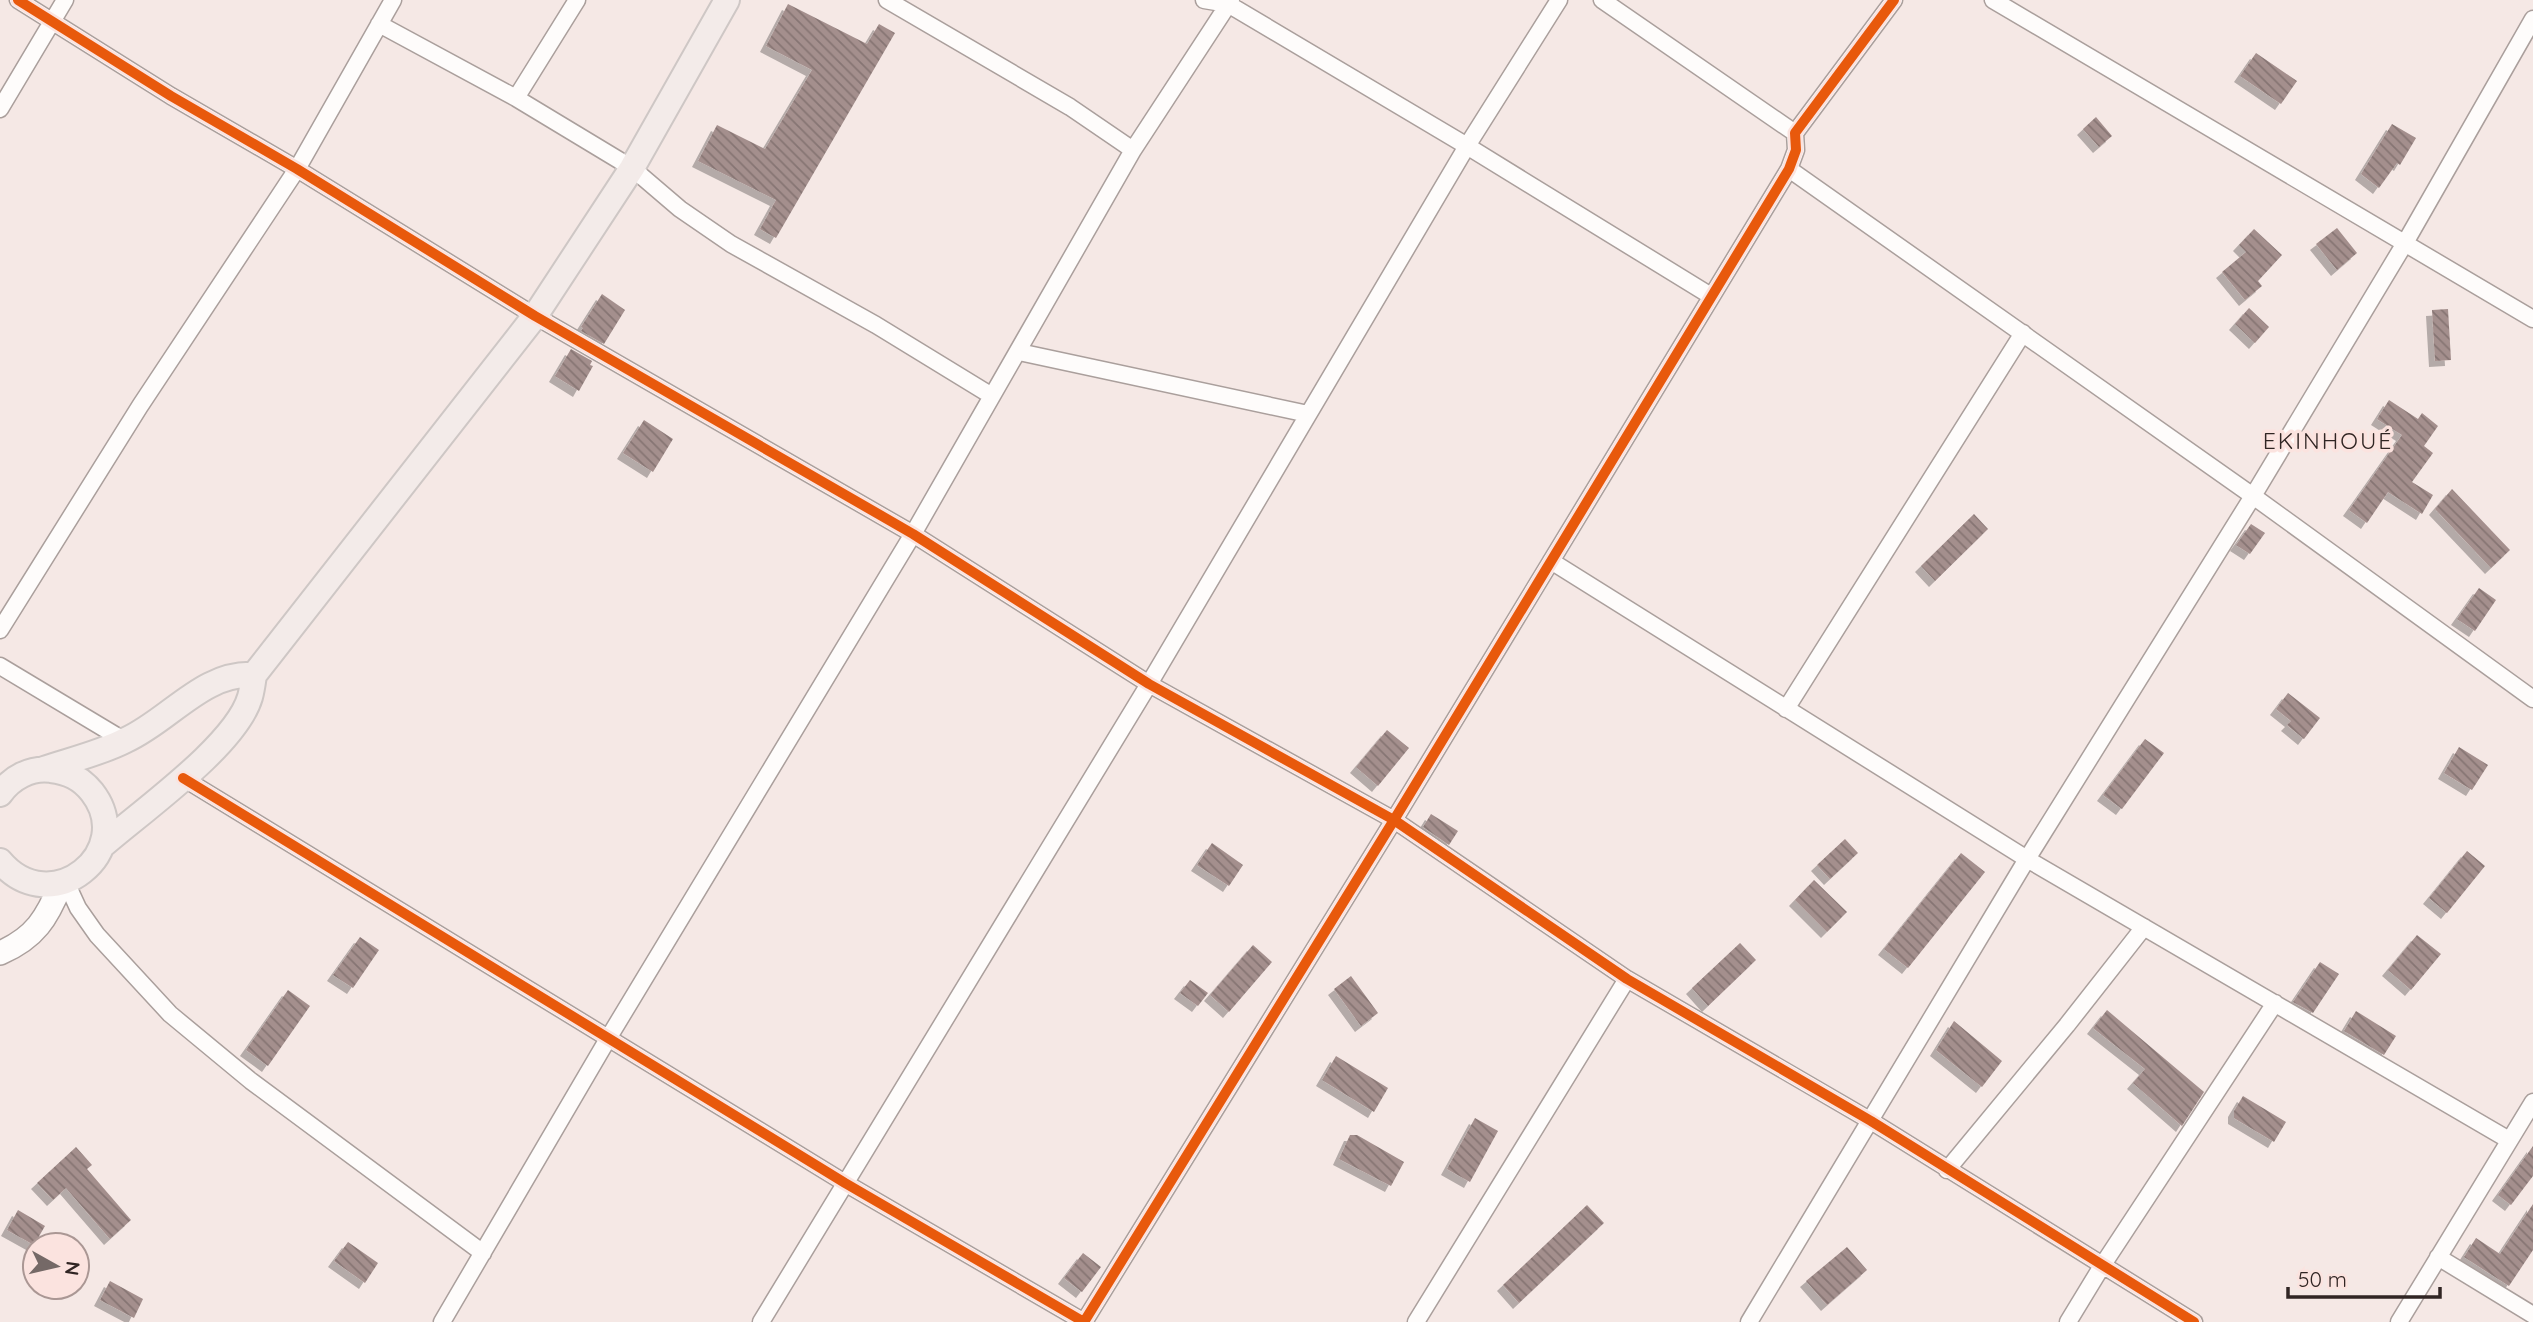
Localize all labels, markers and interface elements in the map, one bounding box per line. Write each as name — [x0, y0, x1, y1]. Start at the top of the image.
district label: EKINHOUÉ — [2263, 426, 2393, 455]
north arrow — [21, 1231, 91, 1301]
scale bar — [2288, 1256, 2440, 1300]
text: N — [60, 1260, 86, 1277]
text: 50 m — [2298, 1266, 2347, 1292]

